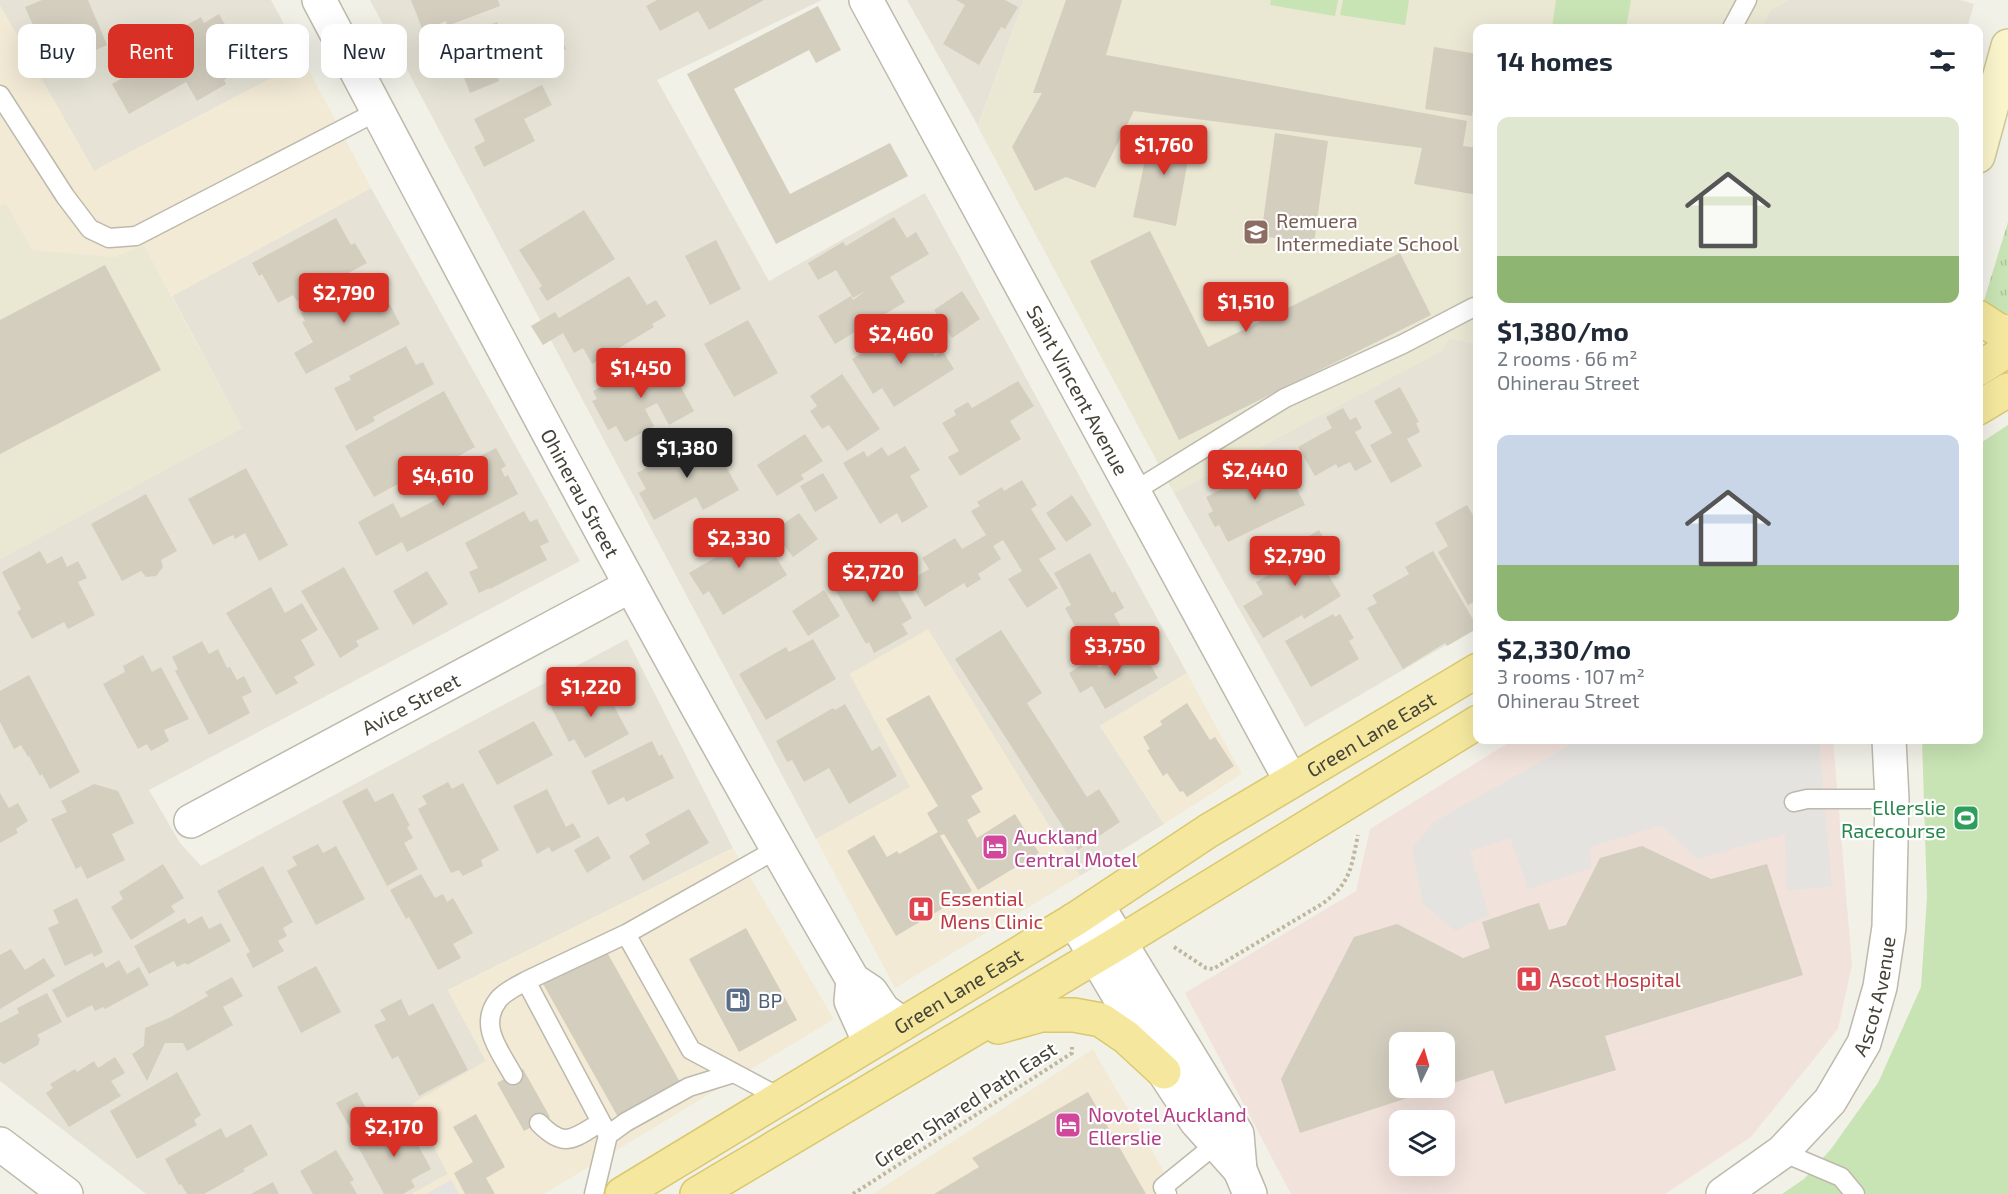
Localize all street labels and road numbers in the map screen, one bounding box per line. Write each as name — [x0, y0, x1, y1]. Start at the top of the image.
street label: Saint Vincent Avenue — [1022, 301, 1134, 479]
street label: Ohinerau Street — [536, 424, 625, 562]
street label: Avice Street — [357, 667, 464, 740]
street label: Green Lane East — [1302, 686, 1440, 782]
street label: Ascot Avenue — [1847, 935, 1899, 1060]
street label: Green Lane East — [889, 942, 1027, 1038]
street label: Green Shared Path East — [869, 1036, 1061, 1172]

